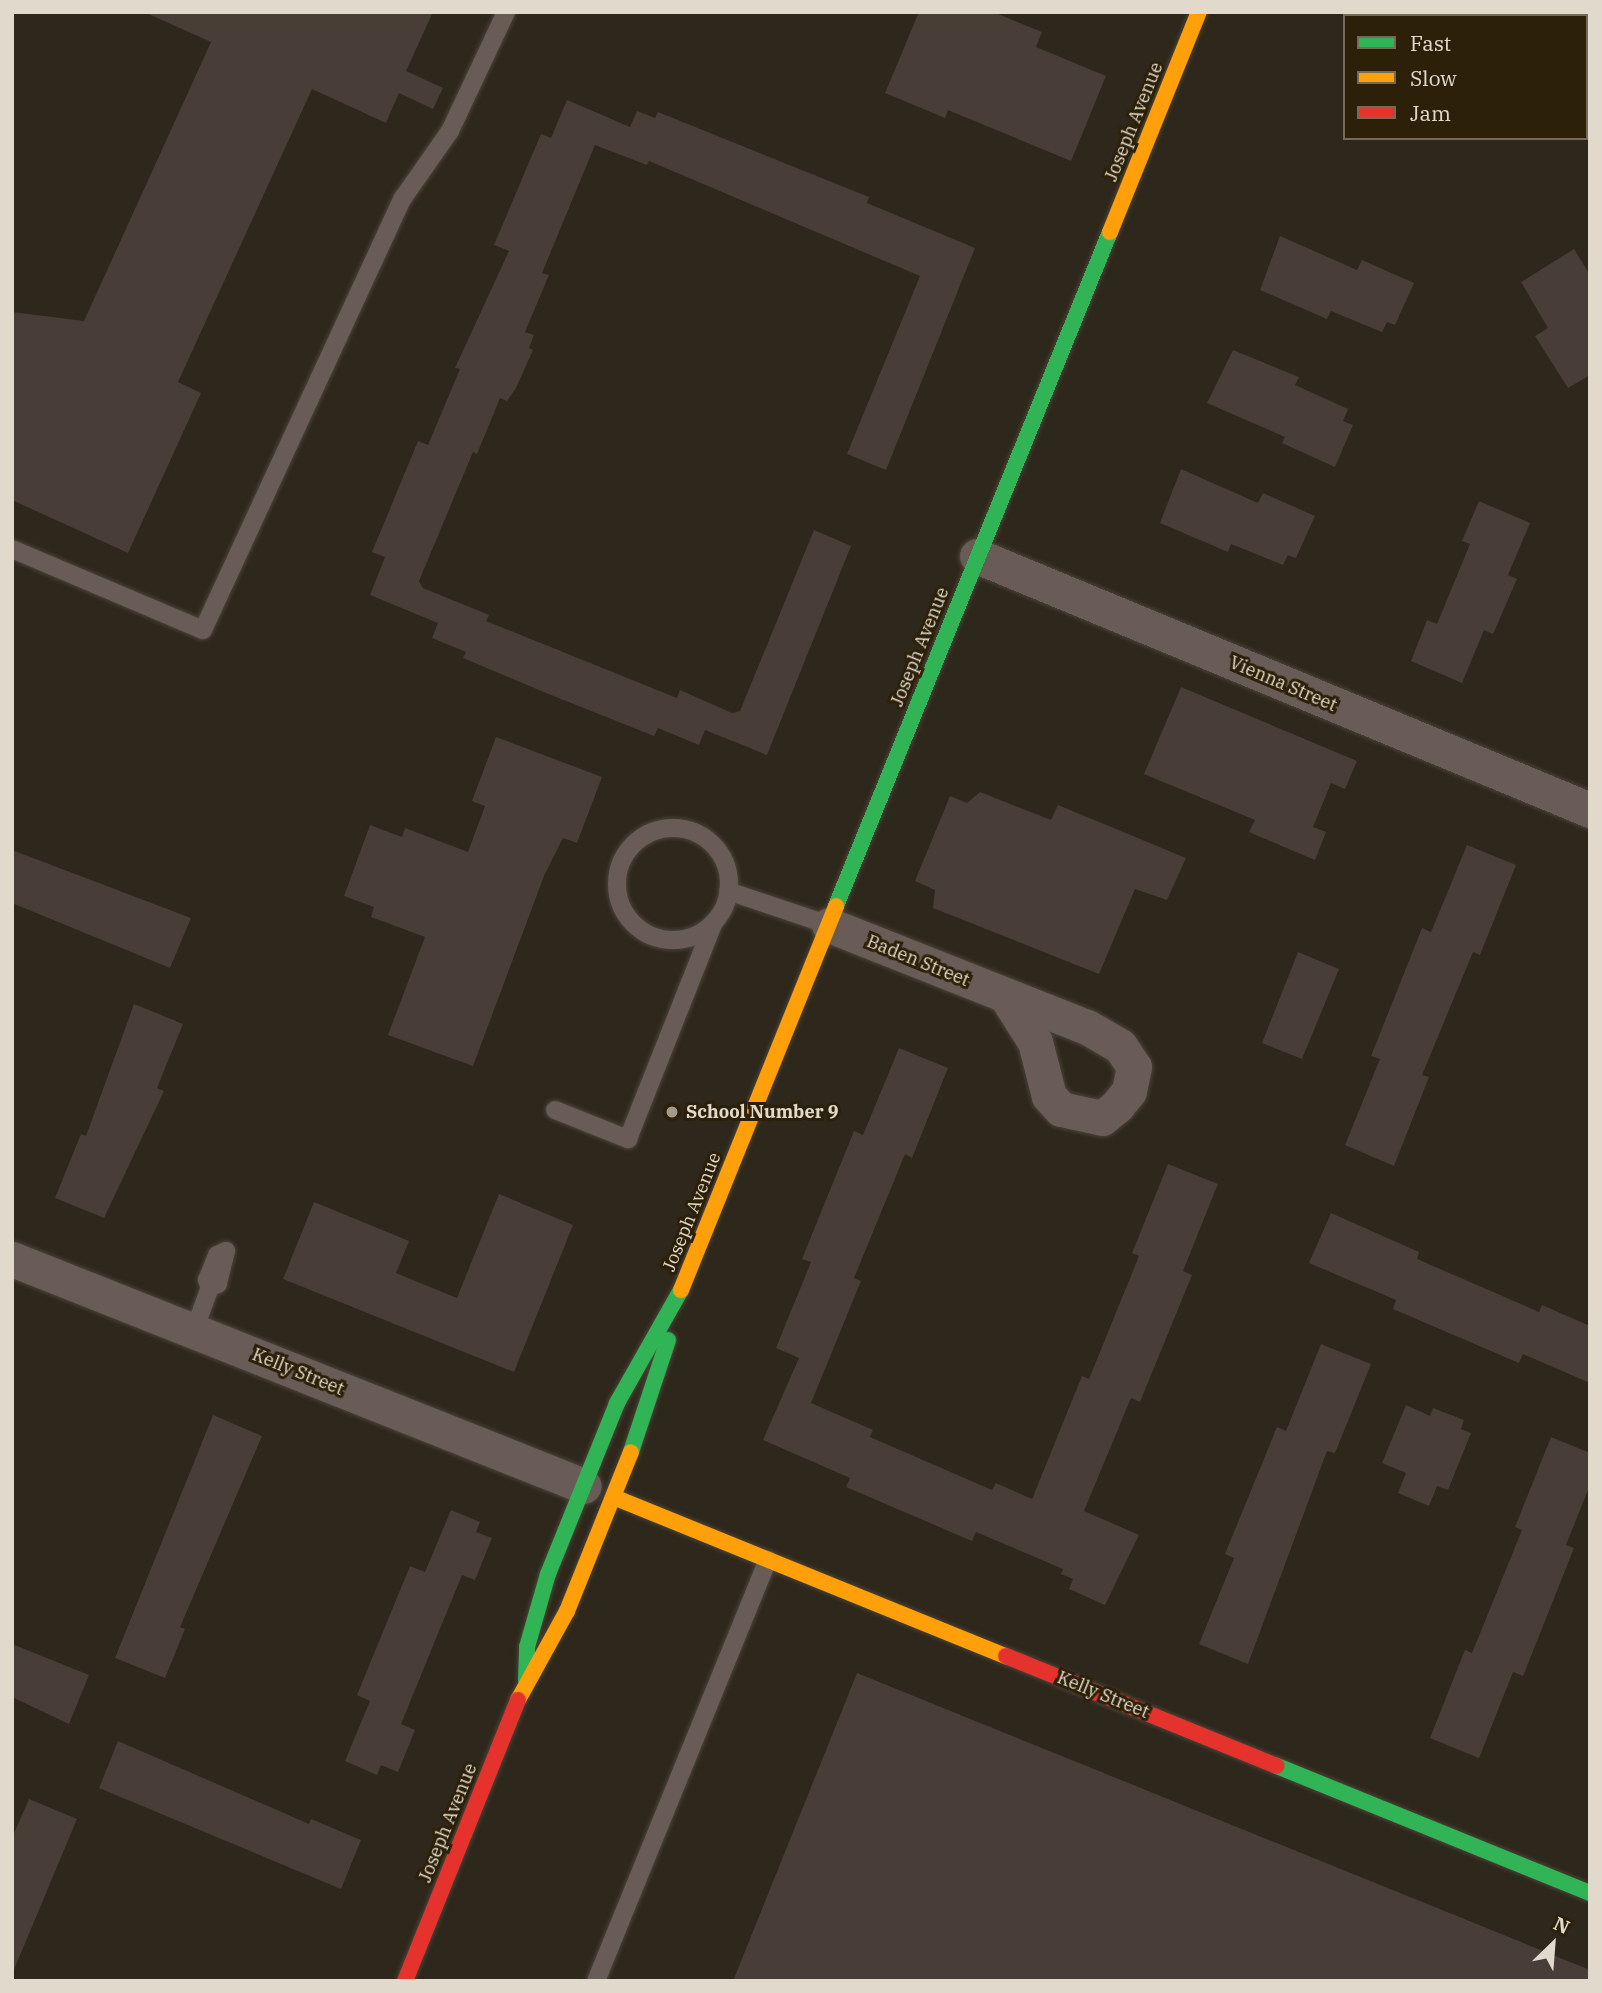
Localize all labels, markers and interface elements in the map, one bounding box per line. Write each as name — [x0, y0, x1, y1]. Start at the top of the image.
legend — [1343, 14, 1588, 140]
text: Fast — [1410, 29, 1451, 57]
street label: Joseph Avenue — [1100, 59, 1168, 185]
text: Slow — [1410, 64, 1457, 92]
text: Jam — [1410, 99, 1451, 127]
street label: Joseph Avenue — [886, 584, 954, 710]
street label: Vienna Street — [1226, 652, 1340, 716]
street label: Baden Street — [864, 931, 972, 991]
place label: School Number 9 — [686, 1101, 839, 1123]
marker: School Number 9 — [664, 1104, 680, 1120]
street label: Joseph Avenue — [658, 1149, 726, 1275]
street label: Kelly Street — [249, 1344, 347, 1400]
street label: Kelly Street — [1054, 1667, 1152, 1723]
street label: Joseph Avenue — [414, 1760, 482, 1886]
north arrow — [1518, 1909, 1588, 1979]
text: N — [1550, 1911, 1574, 1939]

